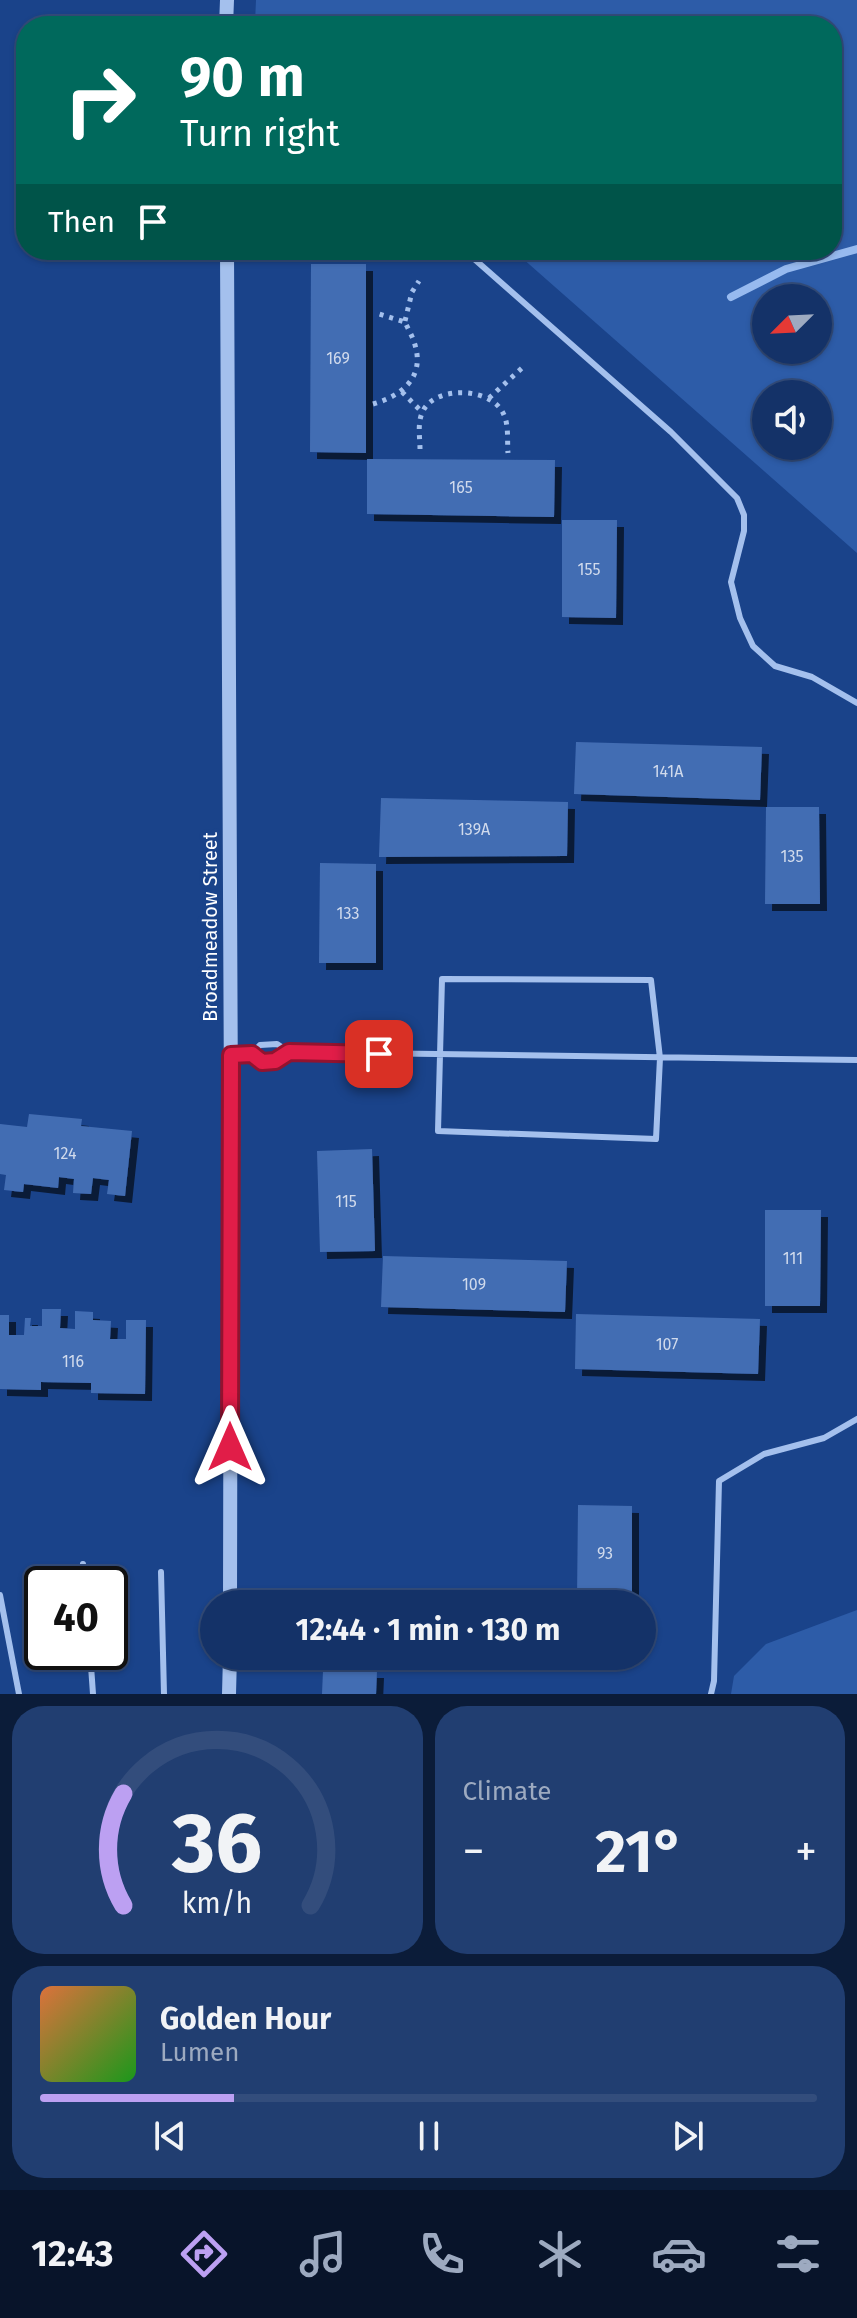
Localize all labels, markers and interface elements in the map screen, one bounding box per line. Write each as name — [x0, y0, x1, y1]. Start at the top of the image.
text: 90 m — [180, 44, 305, 111]
icon: right — [48, 48, 152, 152]
text: Turn right — [180, 112, 340, 156]
icon: arrive — [131, 200, 175, 244]
text: Then — [48, 204, 115, 240]
north arrow — [752, 284, 832, 364]
map controls — [752, 284, 832, 460]
house number: 169 — [326, 349, 350, 368]
button: sound — [752, 380, 832, 460]
house number: 165 — [449, 478, 473, 497]
house number: 155 — [578, 560, 600, 579]
house number: 141A — [653, 762, 684, 781]
house number: 139A — [458, 820, 491, 839]
street label: Broadmeadow Street — [198, 831, 222, 1022]
house number: 135 — [781, 847, 803, 866]
house number: 133 — [337, 904, 359, 923]
pin — [345, 1020, 413, 1088]
icon: arrive — [357, 1032, 401, 1076]
house number: 124 — [54, 1144, 77, 1163]
house number: 115 — [335, 1192, 357, 1211]
house number: 111 — [783, 1249, 803, 1268]
house number: 109 — [462, 1275, 486, 1294]
house number: 107 — [656, 1335, 678, 1354]
house number: 116 — [62, 1352, 84, 1371]
position arrow — [188, 1405, 272, 1489]
house number: 93 — [597, 1544, 613, 1563]
speed limit sign: 40 — [24, 1566, 128, 1670]
text: 12:44 · 1 min · 130 m — [296, 1612, 560, 1648]
text: Climate — [463, 1776, 551, 1807]
text: 36 — [171, 1794, 262, 1894]
text: 21° — [595, 1816, 684, 1888]
text: − — [463, 1825, 485, 1878]
text: + — [795, 1825, 817, 1878]
text: km/h — [182, 1886, 253, 1921]
text: Golden Hour — [160, 2001, 331, 2037]
text: Lumen — [160, 2037, 239, 2068]
icon: previous — [148, 2114, 192, 2158]
icon: pause — [407, 2114, 451, 2158]
icon: next — [666, 2114, 710, 2158]
icon: directions — [176, 2226, 232, 2282]
icon: music — [295, 2226, 351, 2282]
icon: phone — [414, 2226, 470, 2282]
icon: climate — [532, 2226, 588, 2282]
icon: car — [651, 2226, 707, 2282]
icon: filters — [770, 2226, 826, 2282]
text: 12:43 — [31, 2232, 114, 2276]

